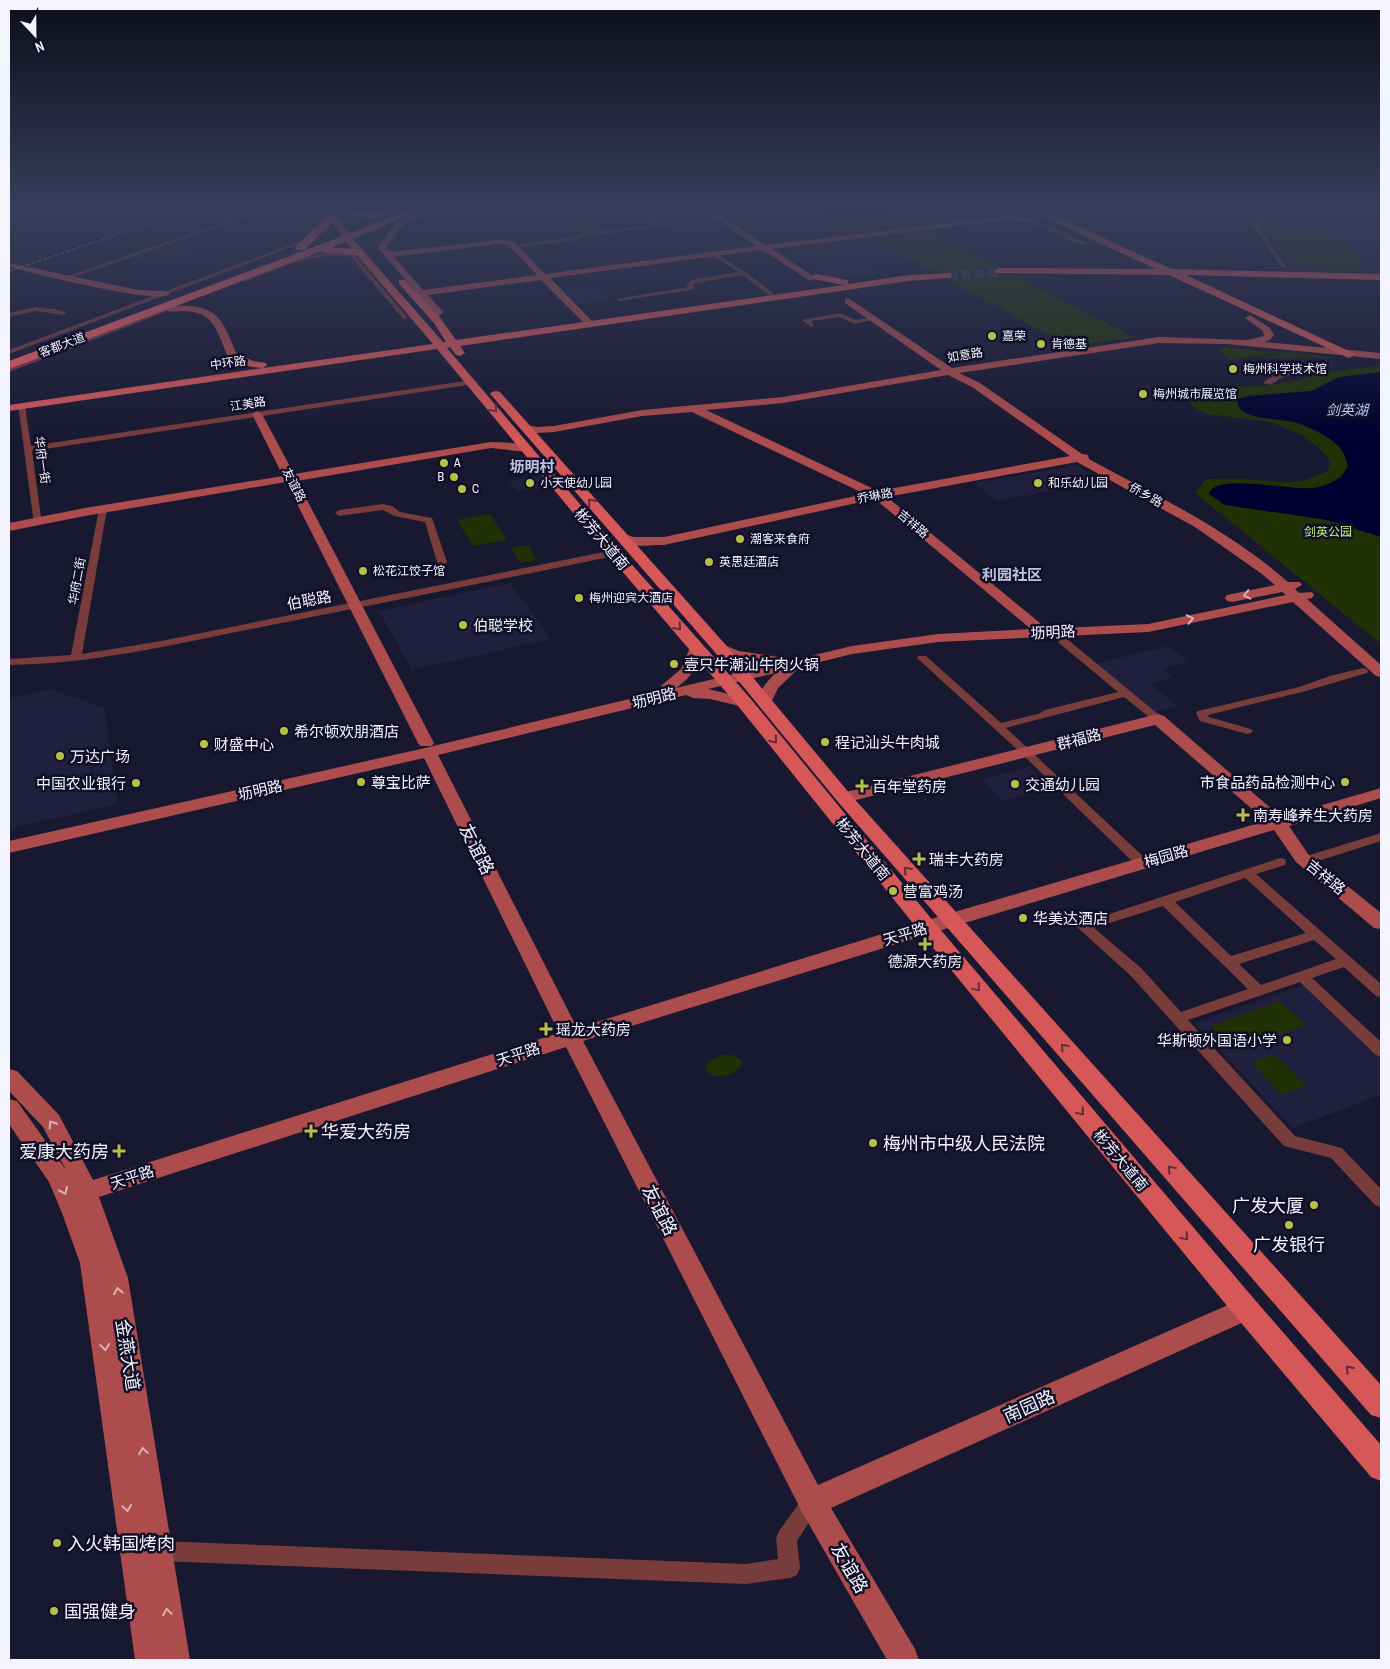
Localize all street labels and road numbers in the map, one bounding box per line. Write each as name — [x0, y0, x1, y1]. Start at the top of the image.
street label: 客都大道 — [37, 329, 87, 361]
street label: 如意路 — [946, 344, 984, 366]
street label: 中环路 — [209, 353, 247, 373]
street label: 江美路 — [229, 393, 267, 415]
street label: 华府一街 — [31, 435, 53, 485]
street label: 友谊路 — [279, 465, 309, 505]
street label: 侨乡路 — [1126, 479, 1166, 511]
street label: 乔琳路 — [856, 485, 894, 507]
street label: 彬芳大道南 — [570, 504, 634, 574]
street label: 吉祥路 — [894, 506, 932, 542]
street label: 华府二街 — [65, 556, 89, 606]
street label: 伯聪路 — [285, 585, 333, 615]
street label: 坜明路 — [1030, 620, 1076, 644]
street label: 坜明路 — [630, 682, 678, 714]
street label: 群福路 — [1055, 723, 1103, 755]
street label: 坜明路 — [236, 775, 284, 805]
street label: 彬芳大道南 — [831, 813, 895, 885]
street label: 友谊路 — [454, 819, 500, 879]
street label: 梅园路 — [1141, 840, 1191, 872]
street label: 吉祥路 — [1302, 855, 1350, 899]
street label: 天平路 — [880, 917, 930, 951]
street label: 天平路 — [493, 1037, 543, 1071]
street label: 彬芳大道南 — [1089, 1125, 1153, 1195]
street label: 天平路 — [107, 1160, 157, 1194]
street label: 友谊路 — [637, 1180, 683, 1240]
street label: 金燕大道 — [110, 1317, 146, 1393]
street label: 南园路 — [999, 1384, 1059, 1428]
street label: 友谊路 — [826, 1538, 874, 1598]

